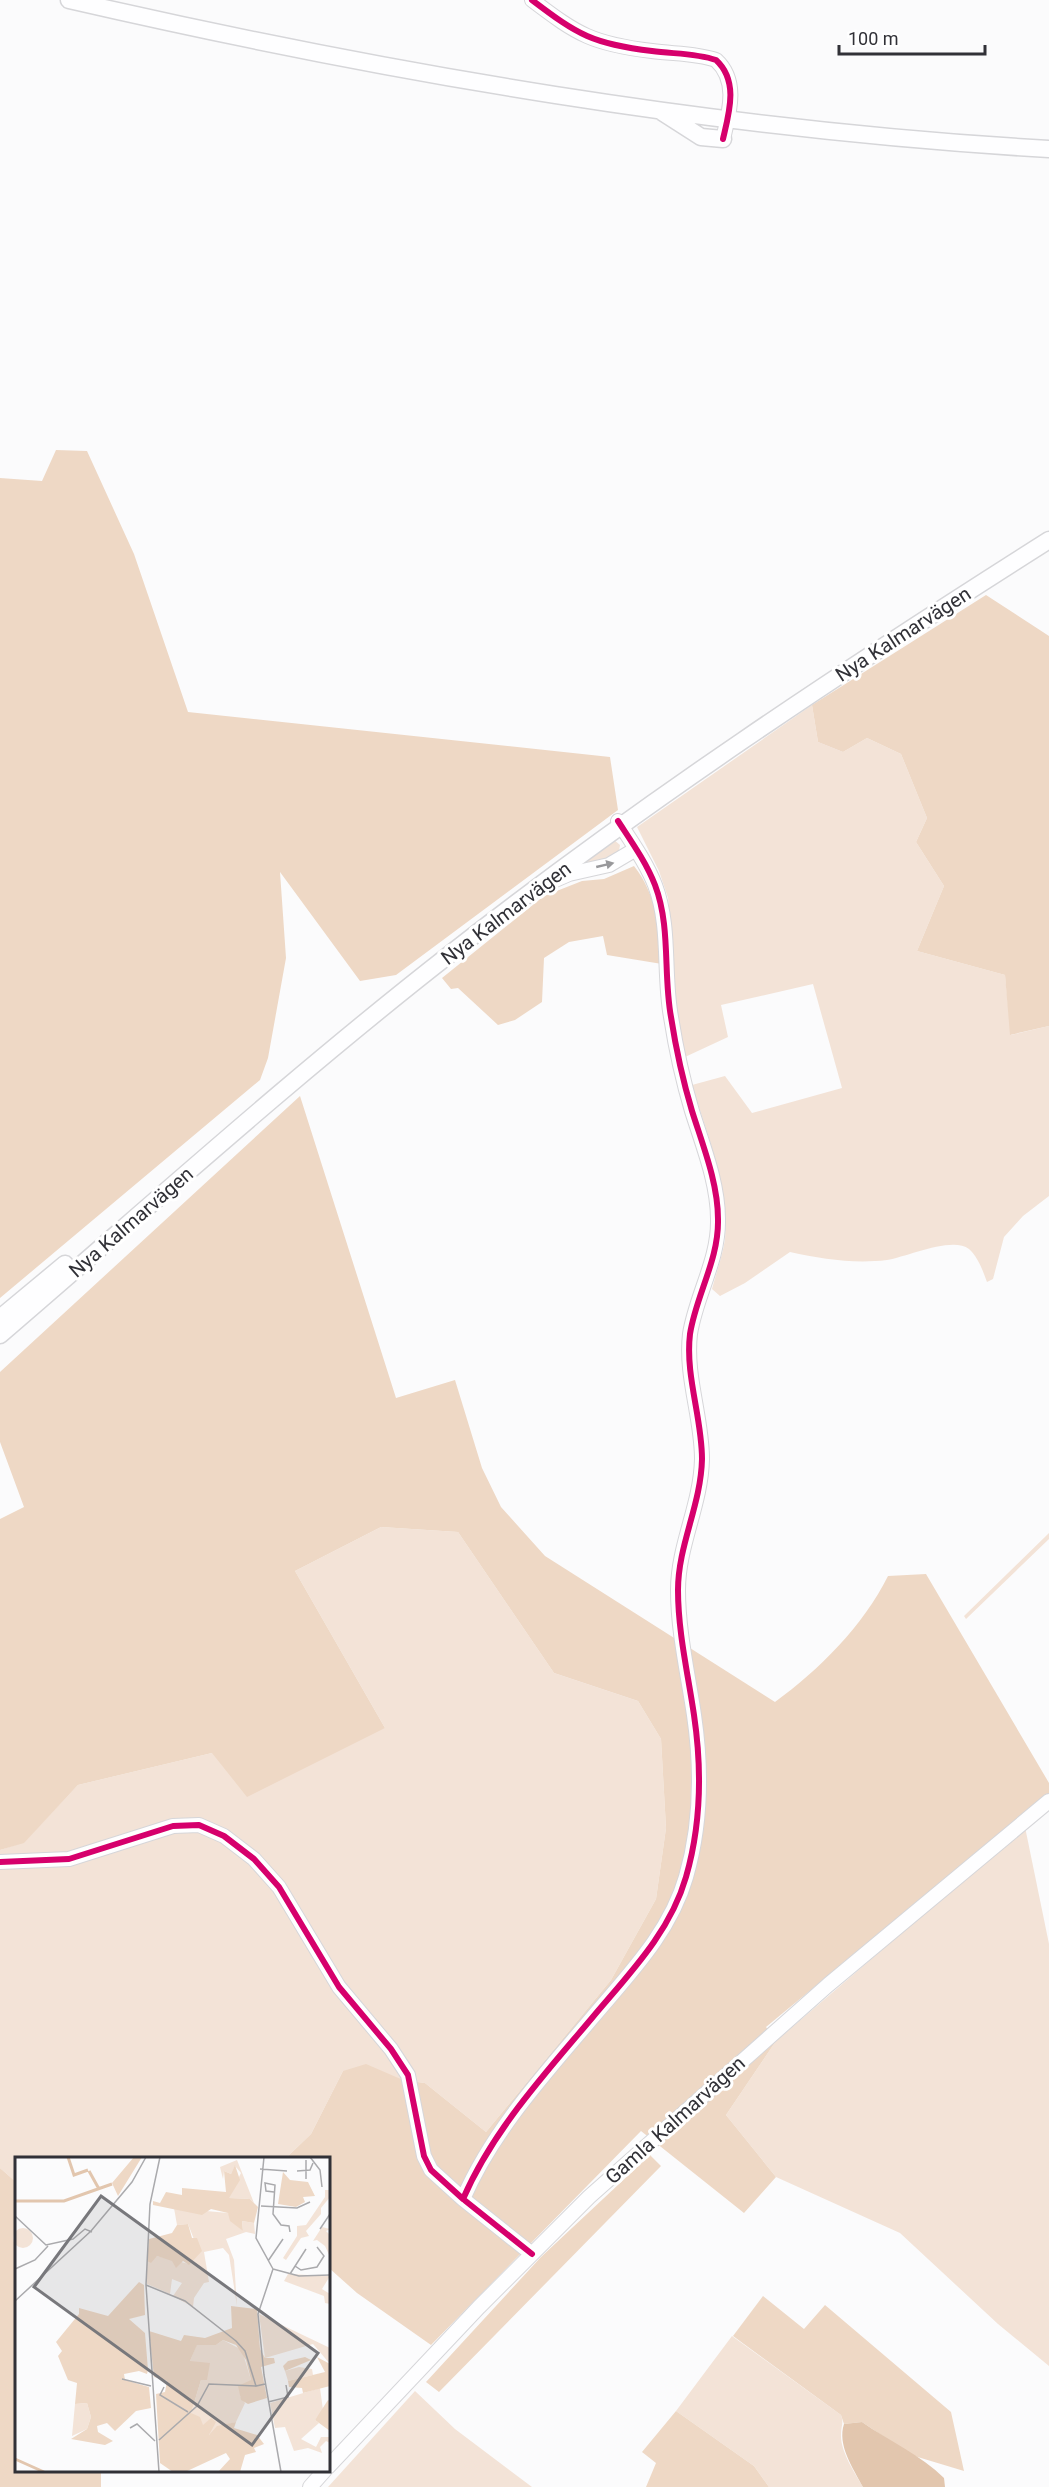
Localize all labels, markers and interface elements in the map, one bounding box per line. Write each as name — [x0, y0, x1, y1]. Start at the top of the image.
scale bar — [839, 18, 984, 56]
text: 100 m — [848, 28, 899, 49]
street label: Nya Kalmarvägen — [831, 581, 975, 687]
street label: Nya Kalmarvägen — [436, 856, 576, 970]
one-way arrow — [596, 860, 615, 869]
street label: Nya Kalmarvägen — [64, 1162, 198, 1282]
street label: Gamla Kalmarvägen — [600, 2051, 750, 2189]
inset map — [15, 2157, 330, 2472]

